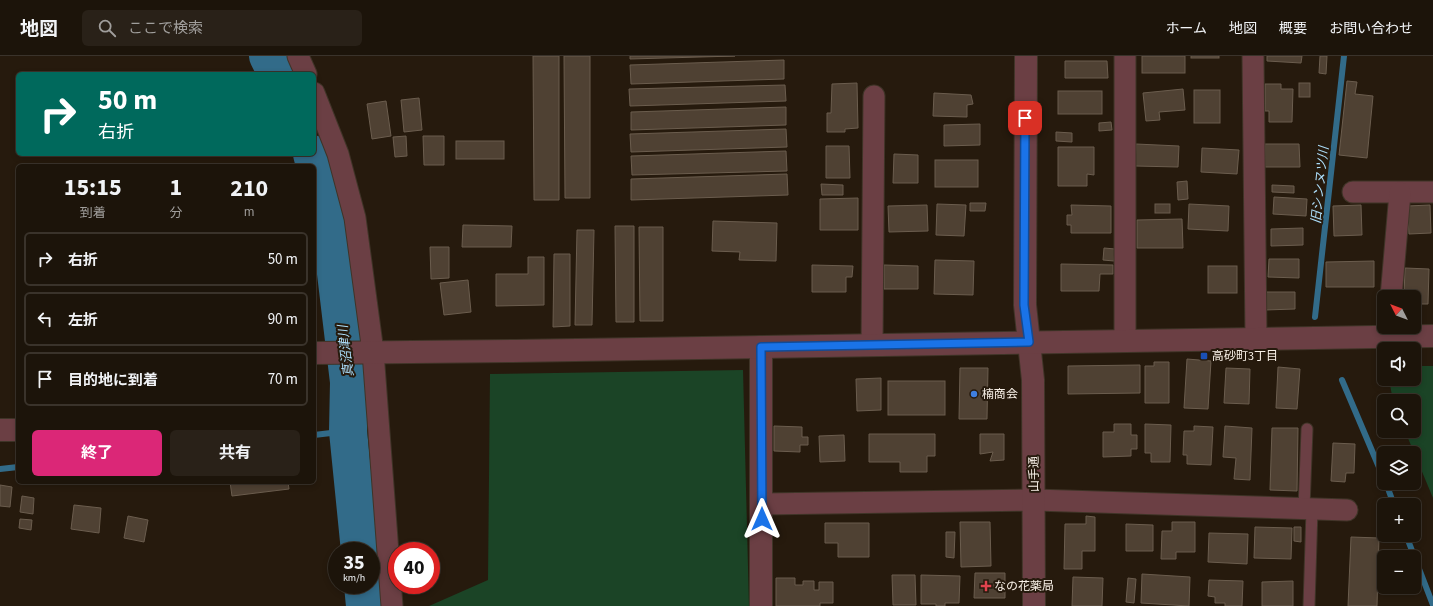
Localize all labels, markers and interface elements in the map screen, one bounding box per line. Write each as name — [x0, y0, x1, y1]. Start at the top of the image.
search box — [82, 10, 362, 46]
text: 地図 — [20, 16, 58, 43]
icon: search — [96, 17, 118, 39]
text: ここで検索 — [128, 18, 203, 39]
text: ホーム — [1165, 19, 1207, 39]
text: 地図 — [1229, 19, 1257, 39]
text: 概要 — [1279, 19, 1307, 39]
text: お問い合わせ — [1329, 19, 1413, 39]
text: 50 m — [98, 80, 157, 120]
icon: right — [32, 88, 84, 140]
pin — [1008, 101, 1042, 135]
icon: arrive — [1014, 107, 1036, 129]
text: 右折 — [98, 120, 134, 145]
water label: 旧シンヌツ川 — [1307, 143, 1333, 225]
text: 15:15 — [64, 170, 122, 205]
text: 1 — [170, 170, 182, 205]
text: 210 — [230, 171, 268, 206]
text: m — [244, 203, 255, 221]
text: 到着 — [80, 204, 106, 222]
text: 分 — [169, 204, 182, 222]
icon: right — [34, 248, 56, 270]
text: 50 m — [268, 249, 298, 270]
text: 右折 — [68, 250, 98, 271]
north arrow — [1377, 290, 1421, 334]
map controls — [1377, 290, 1421, 594]
icon: left — [34, 308, 56, 330]
text: 90 m — [268, 309, 298, 330]
text: 左折 — [68, 310, 98, 331]
water label: 真沼津川 — [334, 322, 358, 378]
button: sound — [1377, 342, 1421, 386]
place label: 高砂町3丁目 — [1212, 348, 1278, 365]
marker: 高砂町3丁目 — [1199, 351, 1209, 361]
icon: arrive — [34, 368, 56, 390]
text: 70 m — [268, 369, 298, 390]
text: 目的地に到着 — [68, 370, 158, 391]
place label: 楠商会 — [982, 386, 1018, 403]
marker: 楠商会 — [969, 389, 979, 399]
button: search — [1377, 394, 1421, 438]
button: 終了 — [32, 430, 162, 476]
button: 共有 — [170, 430, 300, 476]
button: layers — [1377, 446, 1421, 490]
street label: 山手通 — [1026, 456, 1043, 492]
position arrow — [741, 498, 783, 540]
button: + — [1377, 498, 1421, 542]
speed limit sign: 40 — [388, 542, 440, 594]
text: 35 — [343, 549, 365, 577]
button: − — [1377, 550, 1421, 594]
text: km/h — [343, 571, 365, 585]
place label: なの花薬局 — [994, 578, 1054, 595]
marker: なの花薬局 — [981, 581, 991, 591]

